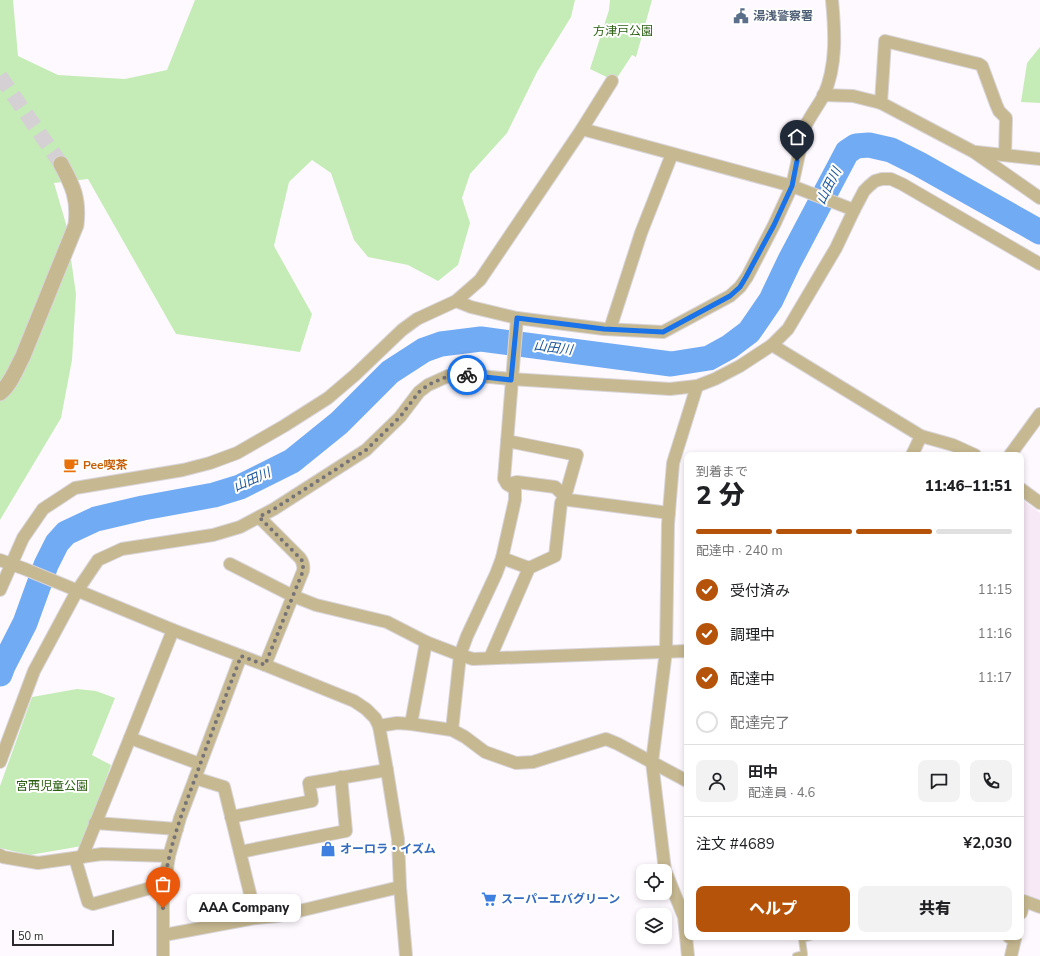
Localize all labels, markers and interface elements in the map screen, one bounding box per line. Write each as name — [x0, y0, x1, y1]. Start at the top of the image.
public building icon: 湯浅警察署 — [732, 7, 750, 25]
place label: 湯浅警察署 — [753, 8, 813, 24]
park label: 方津戸公園 — [593, 23, 653, 39]
pin — [780, 120, 814, 161]
icon: home — [786, 126, 808, 148]
water label: 山田川 — [812, 163, 847, 207]
water label: 山田川 — [533, 337, 575, 360]
courier — [447, 355, 487, 395]
icon: bike — [456, 364, 478, 386]
cafe icon: Pee喫茶 — [62, 456, 80, 474]
place label: Pee喫茶 — [83, 457, 128, 473]
water label: 山田川 — [231, 463, 275, 496]
text: 到着まで — [696, 463, 748, 481]
text: 11:46–11:51 — [925, 476, 1012, 496]
text: 2 分 — [696, 478, 745, 513]
text: 配達中 · 240 m — [696, 542, 783, 560]
icon: check — [696, 579, 718, 601]
text: 受付済み — [730, 581, 790, 601]
text: 11:15 — [978, 581, 1012, 599]
icon: check — [696, 623, 718, 645]
text: 調理中 — [730, 625, 775, 645]
text: 11:16 — [978, 625, 1012, 643]
icon: check — [696, 667, 718, 689]
text: 配達中 — [730, 669, 775, 689]
text: 11:17 — [978, 669, 1012, 687]
text: 配達完了 — [730, 713, 790, 733]
button: person — [696, 760, 738, 802]
button: chat — [918, 760, 960, 802]
button: phone — [970, 760, 1012, 802]
text: 田中 — [748, 762, 778, 782]
park label: 宮西児童公園 — [16, 778, 88, 794]
text: 配達員 · 4.6 — [748, 784, 815, 802]
text: ¥2,030 — [963, 833, 1012, 853]
text: 注文 #4689 — [696, 834, 775, 854]
shop icon: オーロラ・イズム — [319, 840, 337, 858]
place label: オーロラ・イズム — [340, 841, 436, 857]
map controls — [636, 864, 672, 944]
button: locate — [636, 864, 672, 900]
pin — [146, 867, 180, 908]
icon: bag — [152, 873, 174, 895]
button: ヘルプ — [696, 886, 850, 932]
button: 共有 — [858, 886, 1012, 932]
supermarket icon: スーパーエバグリーン — [480, 890, 498, 908]
place label: スーパーエバグリーン — [501, 891, 620, 907]
callout: AAA Company — [187, 894, 301, 922]
text: AAA Company — [199, 899, 289, 917]
button: layers — [636, 908, 672, 944]
scale bar — [12, 928, 114, 947]
text: 50 m — [18, 929, 43, 944]

